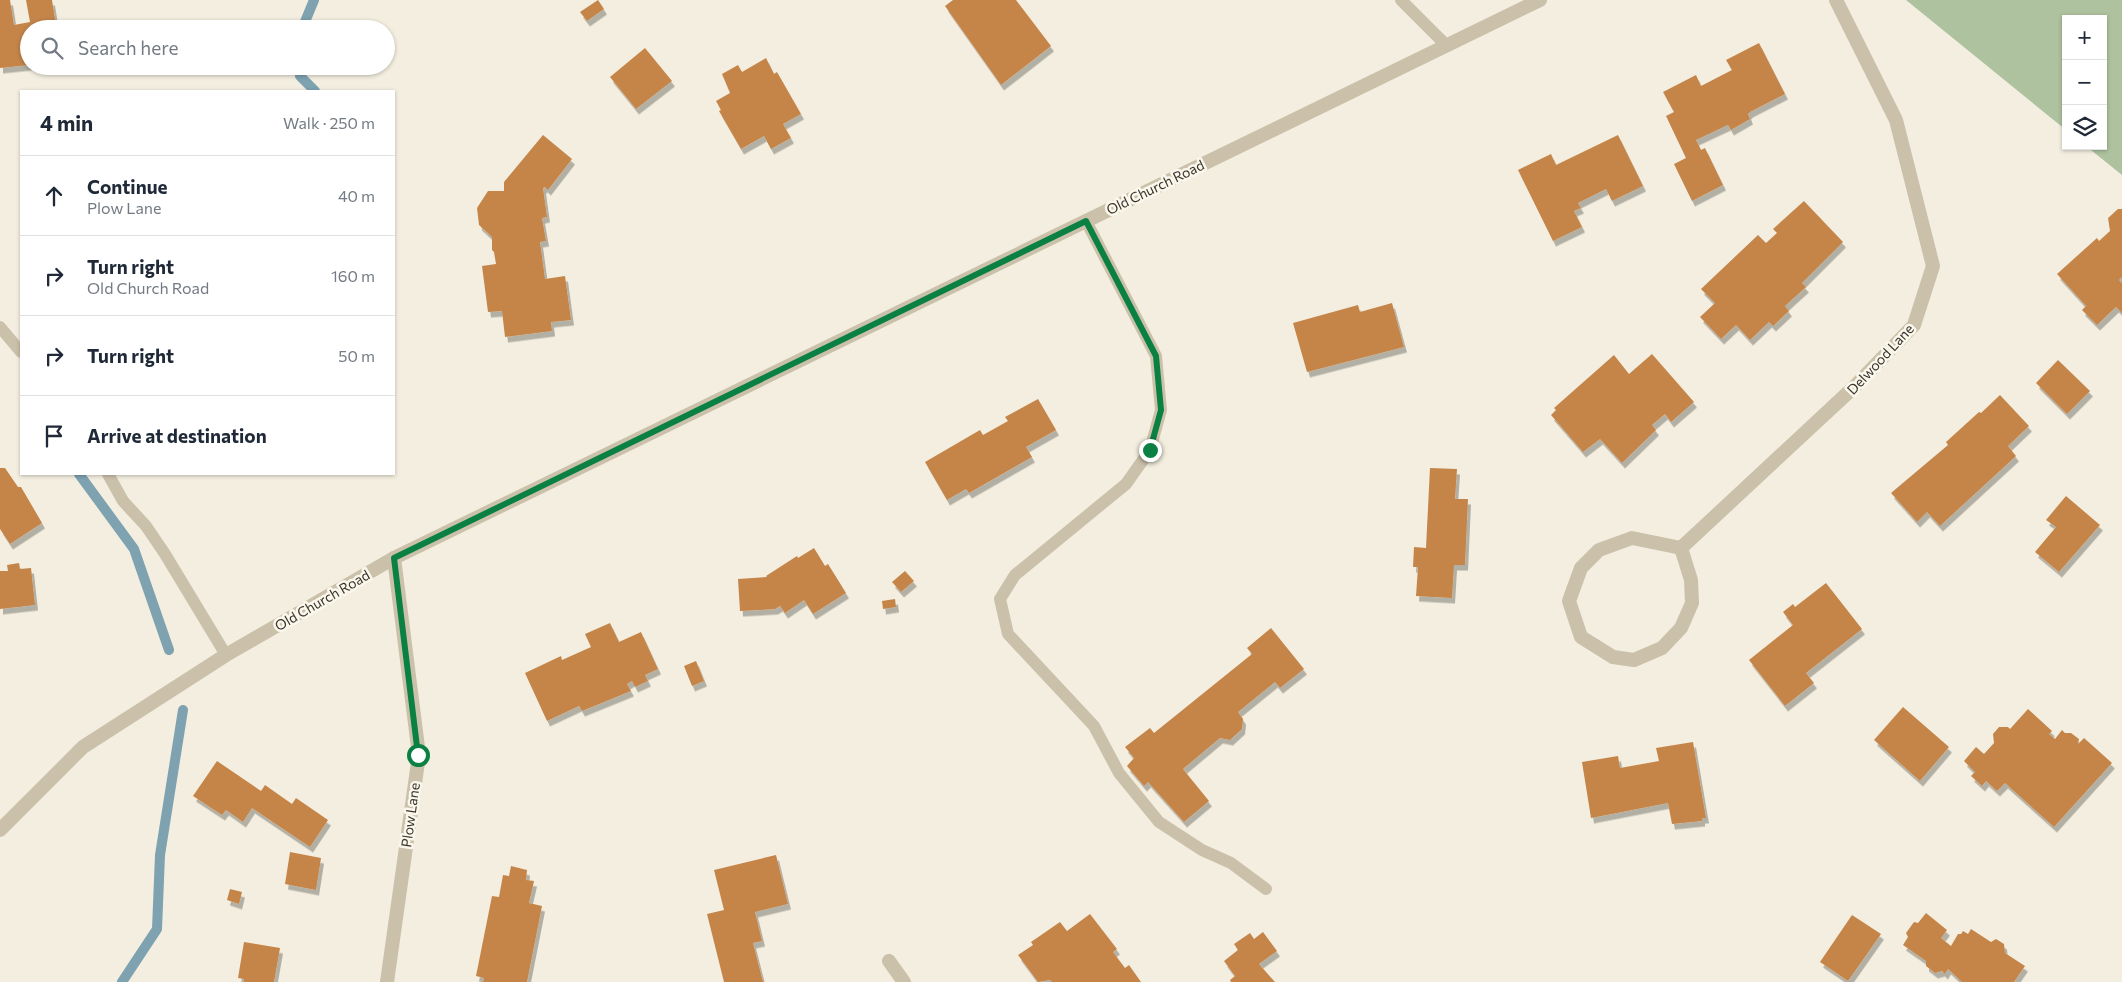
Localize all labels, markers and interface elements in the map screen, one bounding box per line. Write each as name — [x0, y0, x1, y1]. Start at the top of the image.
map controls — [2062, 15, 2107, 150]
button: + — [2062, 15, 2107, 60]
search box — [20, 20, 395, 75]
icon: search — [38, 34, 66, 62]
text: Search here — [78, 36, 178, 59]
button: − — [2062, 60, 2107, 105]
button: layers — [2062, 105, 2107, 150]
text: 4 min — [40, 110, 93, 135]
text: Walk · 250 m — [283, 113, 375, 132]
street label: Old Church Road — [1103, 156, 1207, 218]
text: Continue — [87, 175, 167, 198]
icon: ahead — [40, 182, 68, 210]
text: 40 m — [338, 186, 375, 205]
text: Plow Lane — [87, 198, 161, 217]
text: Turn right — [87, 255, 174, 278]
icon: right — [40, 262, 68, 290]
text: 160 m — [331, 266, 375, 285]
text: Old Church Road — [87, 278, 209, 297]
street label: Delwood Lane — [1843, 320, 1917, 398]
icon: right — [40, 342, 68, 370]
text: Turn right — [87, 344, 174, 367]
text: 50 m — [338, 346, 375, 365]
icon: arrive — [40, 422, 68, 450]
text: Arrive at destination — [87, 424, 267, 447]
route end — [1139, 439, 1162, 462]
street label: Old Church Road — [271, 566, 373, 634]
route start — [407, 744, 430, 767]
street label: Plow Lane — [397, 782, 423, 848]

